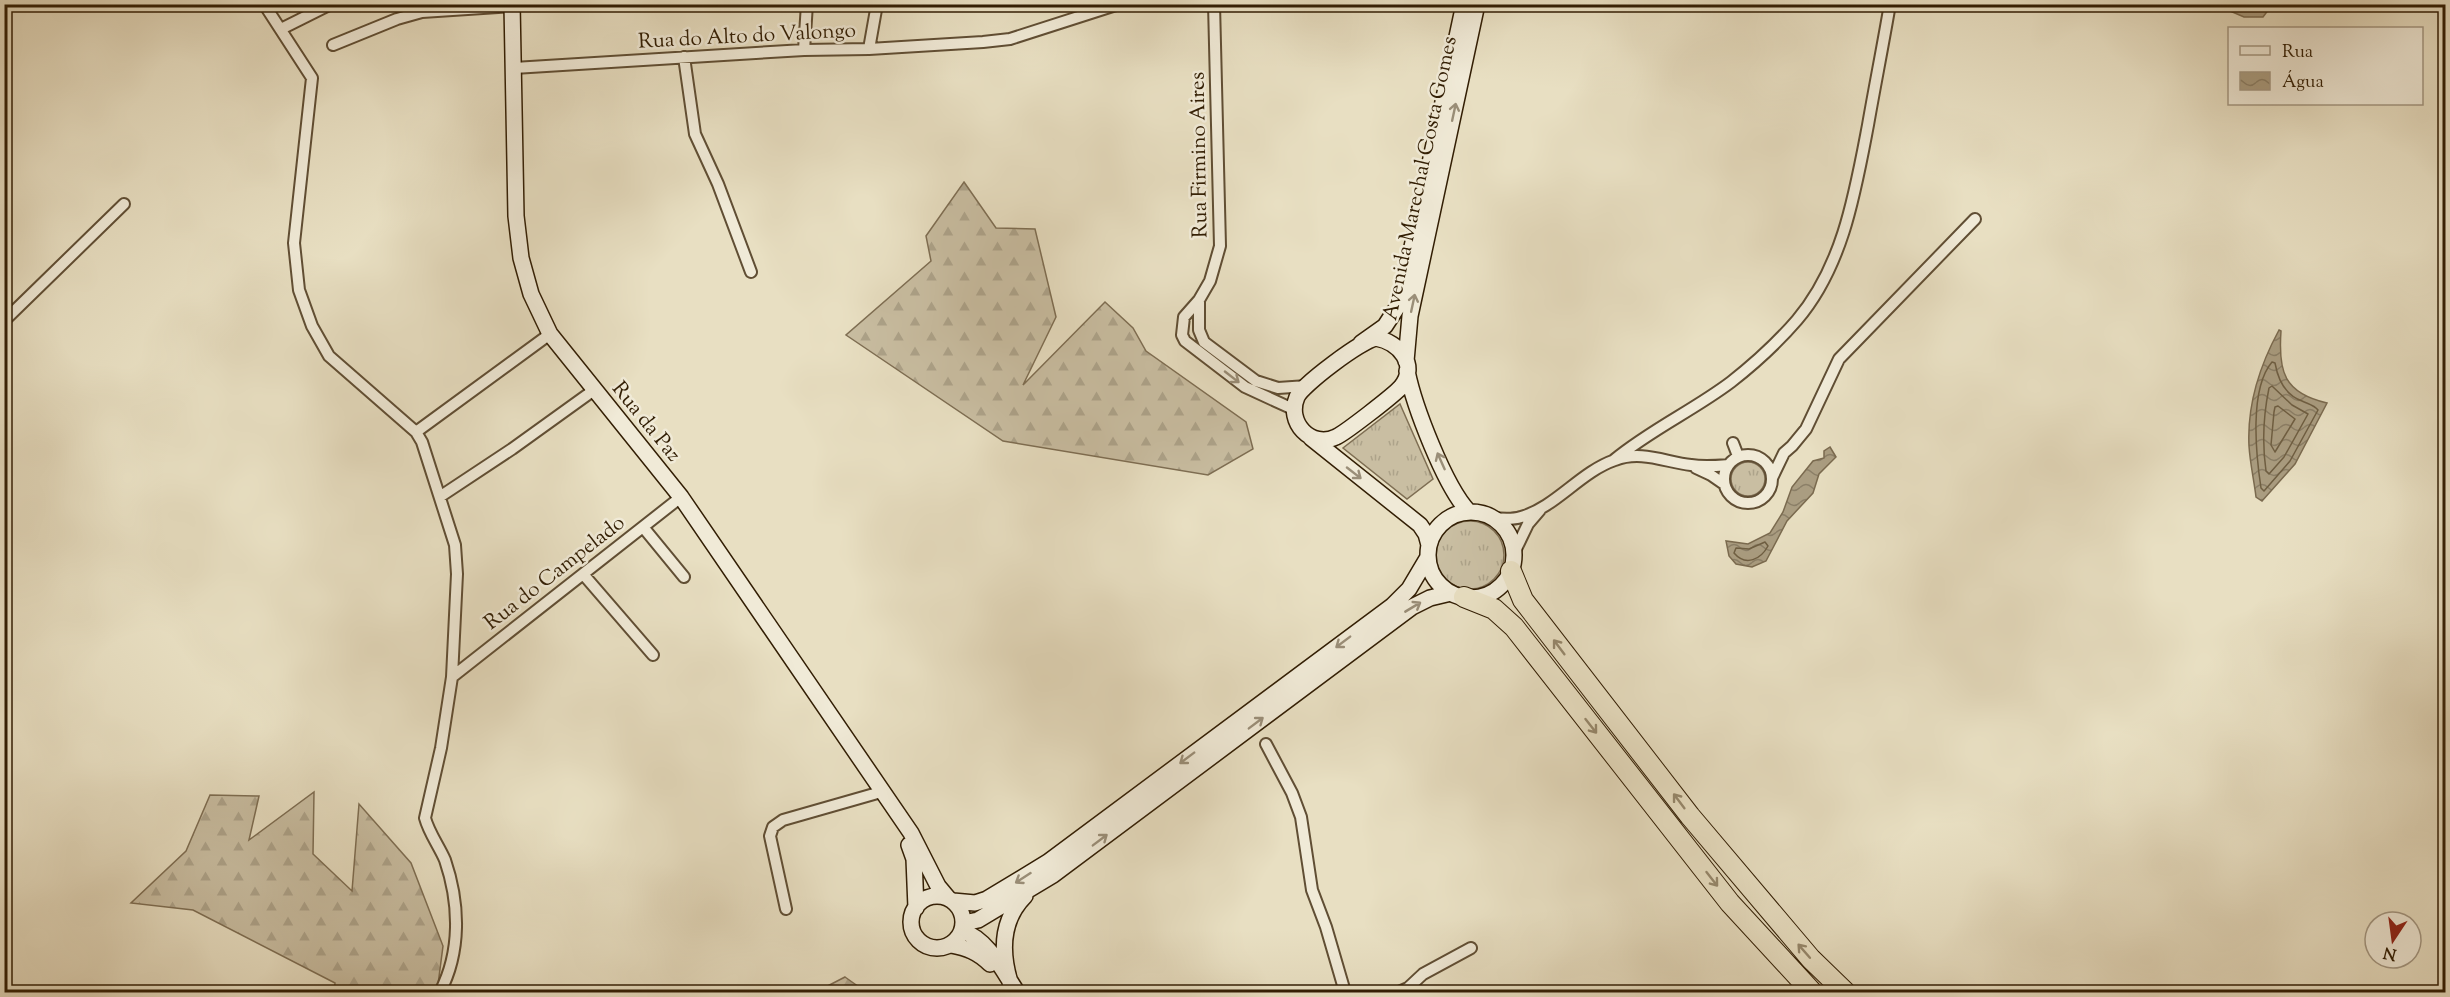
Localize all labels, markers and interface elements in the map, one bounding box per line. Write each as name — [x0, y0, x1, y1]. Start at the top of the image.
street label: Rua do Alto do Valongo — [637, 16, 857, 58]
legend — [2228, 27, 2423, 105]
street label: Avenida Marechal Costa Gomes — [1376, 34, 1466, 323]
text: Rua — [2282, 40, 2313, 66]
text: Água — [2282, 70, 2324, 96]
street label: Rua Firmino Aires — [1184, 72, 1216, 238]
one-way arrow — [1449, 103, 1460, 123]
one-way arrow — [1408, 294, 1419, 313]
one-way arrow — [1223, 371, 1239, 384]
street label: Rua da Paz — [604, 376, 687, 469]
one-way arrow — [1434, 453, 1446, 471]
one-way arrow — [1346, 466, 1362, 479]
street label: Rua do Campelado — [478, 509, 632, 638]
one-way arrow — [1404, 601, 1421, 613]
one-way arrow — [1336, 635, 1352, 648]
one-way arrow — [1553, 640, 1565, 656]
one-way arrow — [1248, 717, 1264, 729]
one-way arrow — [1585, 718, 1598, 734]
one-way arrow — [1179, 751, 1195, 764]
one-way arrow — [1673, 793, 1686, 809]
one-way arrow — [1092, 833, 1108, 846]
one-way arrow — [1705, 871, 1718, 887]
one-way arrow — [1015, 872, 1032, 884]
north arrow — [2363, 910, 2423, 970]
text: N — [2381, 939, 2399, 965]
one-way arrow — [1797, 944, 1811, 959]

